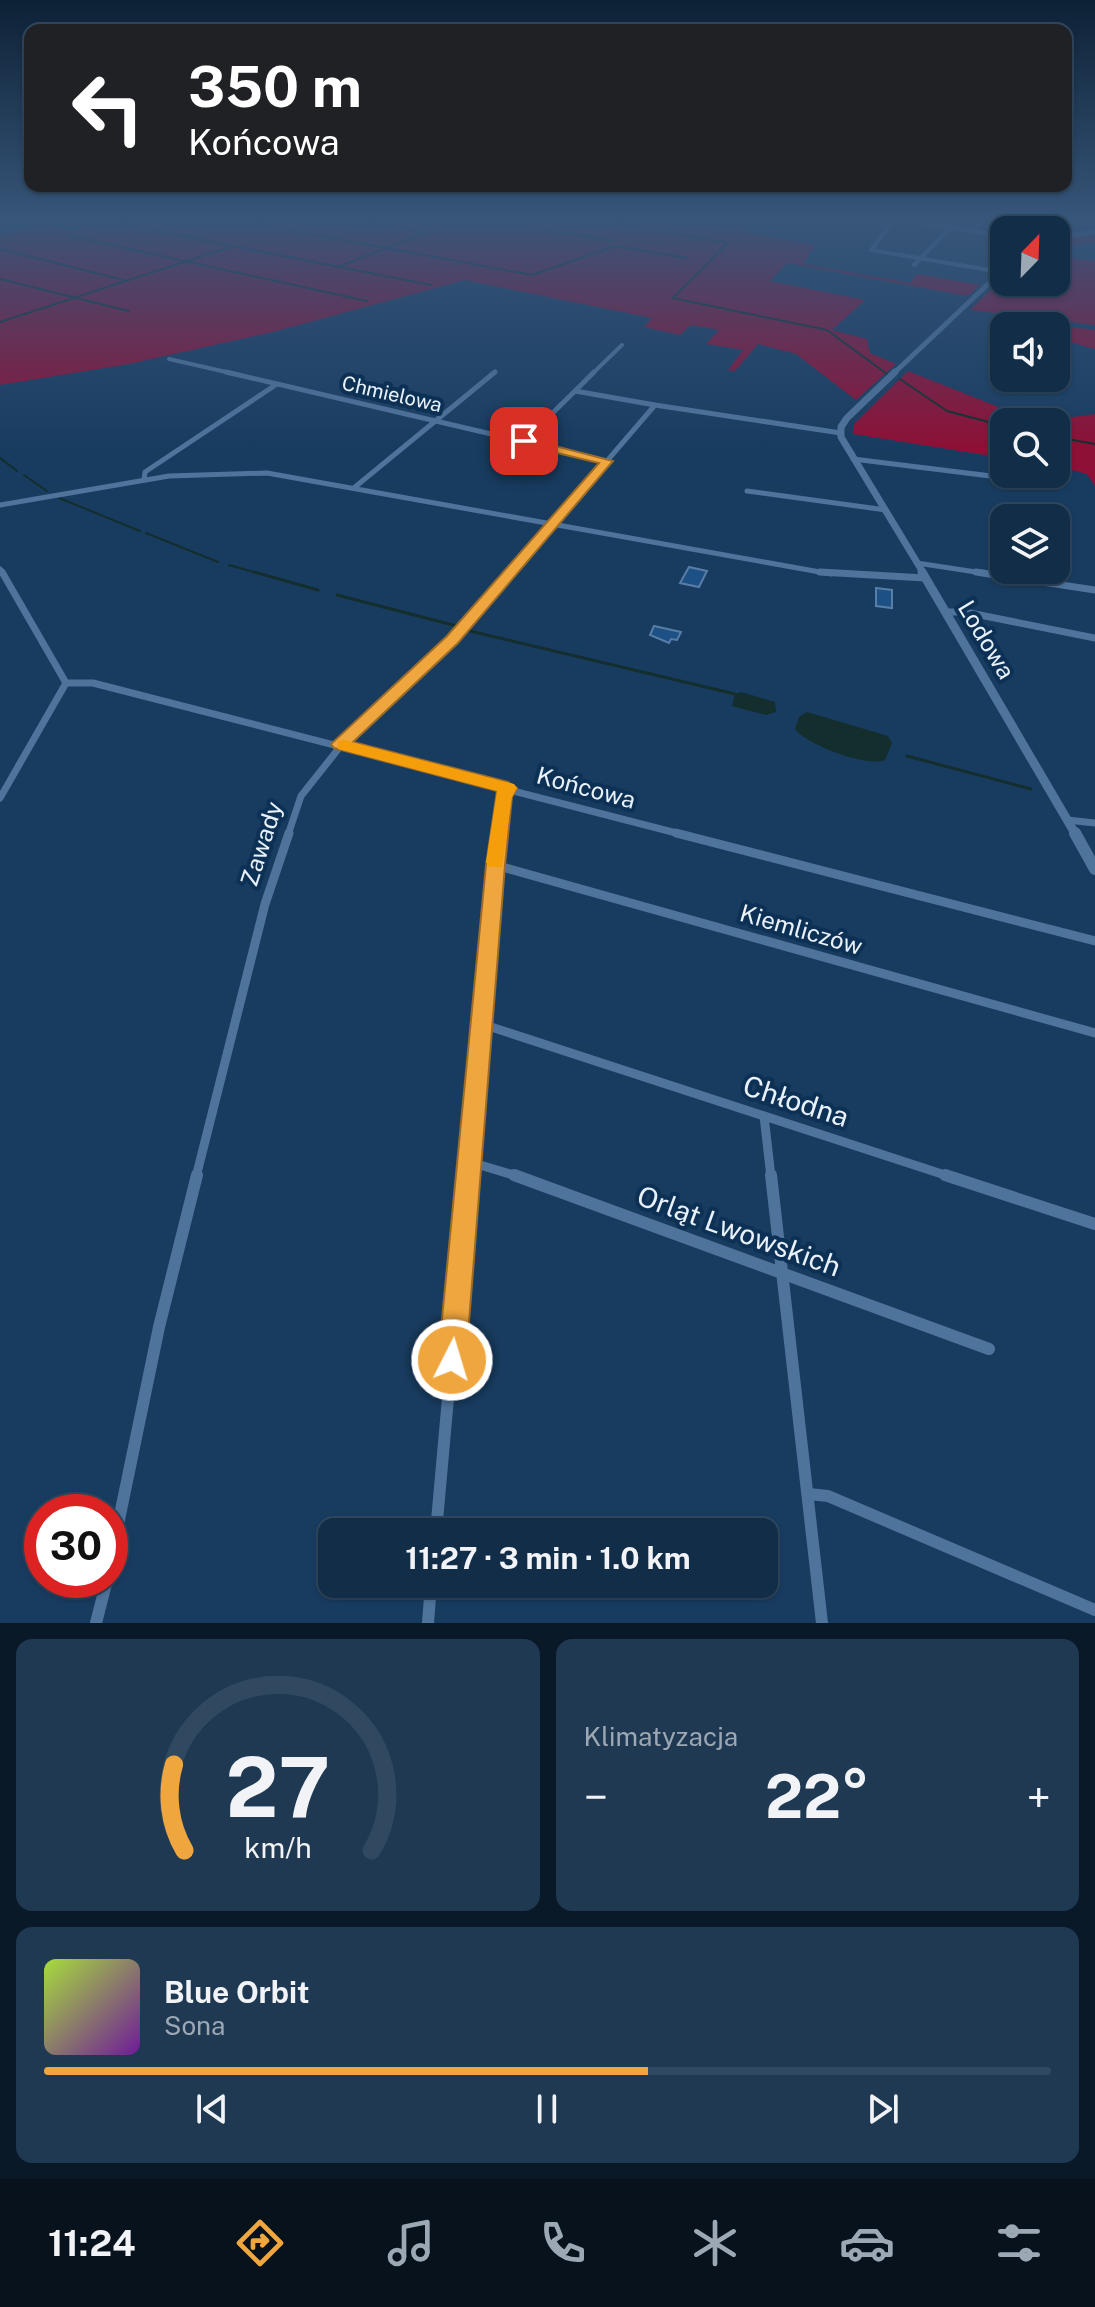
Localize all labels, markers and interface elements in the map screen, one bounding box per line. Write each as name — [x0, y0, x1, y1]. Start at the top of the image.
text: 350 m — [188, 54, 362, 120]
icon: left — [56, 56, 160, 160]
text: Końcowa — [188, 121, 340, 163]
north arrow — [990, 216, 1070, 296]
map controls — [990, 216, 1070, 584]
button: sound — [990, 312, 1070, 392]
street label: Chmielowa — [340, 371, 444, 417]
pin — [490, 407, 558, 475]
button: search — [990, 408, 1070, 488]
icon: arrive — [502, 419, 546, 463]
button: layers — [990, 504, 1070, 584]
street label: Lodowa — [953, 595, 1021, 684]
street label: Końcowa — [534, 760, 639, 814]
street label: Zawady — [234, 798, 288, 889]
street label: Kiemliczów — [737, 898, 866, 960]
street label: Chłodna — [739, 1068, 853, 1133]
street label: Orląt Lwowskich — [633, 1178, 845, 1283]
position arrow — [410, 1318, 494, 1402]
speed limit sign: 30 — [24, 1494, 128, 1598]
text: 11:27 · 3 min · 1.0 km — [405, 1540, 691, 1576]
text: Klimatyzacja — [584, 1721, 738, 1752]
text: 27 — [225, 1738, 330, 1836]
text: 22° — [765, 1761, 870, 1832]
text: − — [584, 1771, 608, 1823]
text: + — [1027, 1771, 1051, 1823]
text: km/h — [244, 1831, 311, 1864]
text: Blue Orbit — [164, 1974, 310, 2010]
text: Sona — [164, 2010, 225, 2041]
icon: previous — [190, 2087, 234, 2131]
icon: pause — [525, 2087, 569, 2131]
icon: next — [861, 2087, 905, 2131]
icon: directions — [232, 2215, 288, 2271]
icon: music — [383, 2215, 439, 2271]
icon: phone — [535, 2215, 591, 2271]
icon: climate — [687, 2215, 743, 2271]
icon: car — [839, 2215, 895, 2271]
icon: filters — [991, 2215, 1047, 2271]
text: 11:24 — [48, 2222, 136, 2264]

